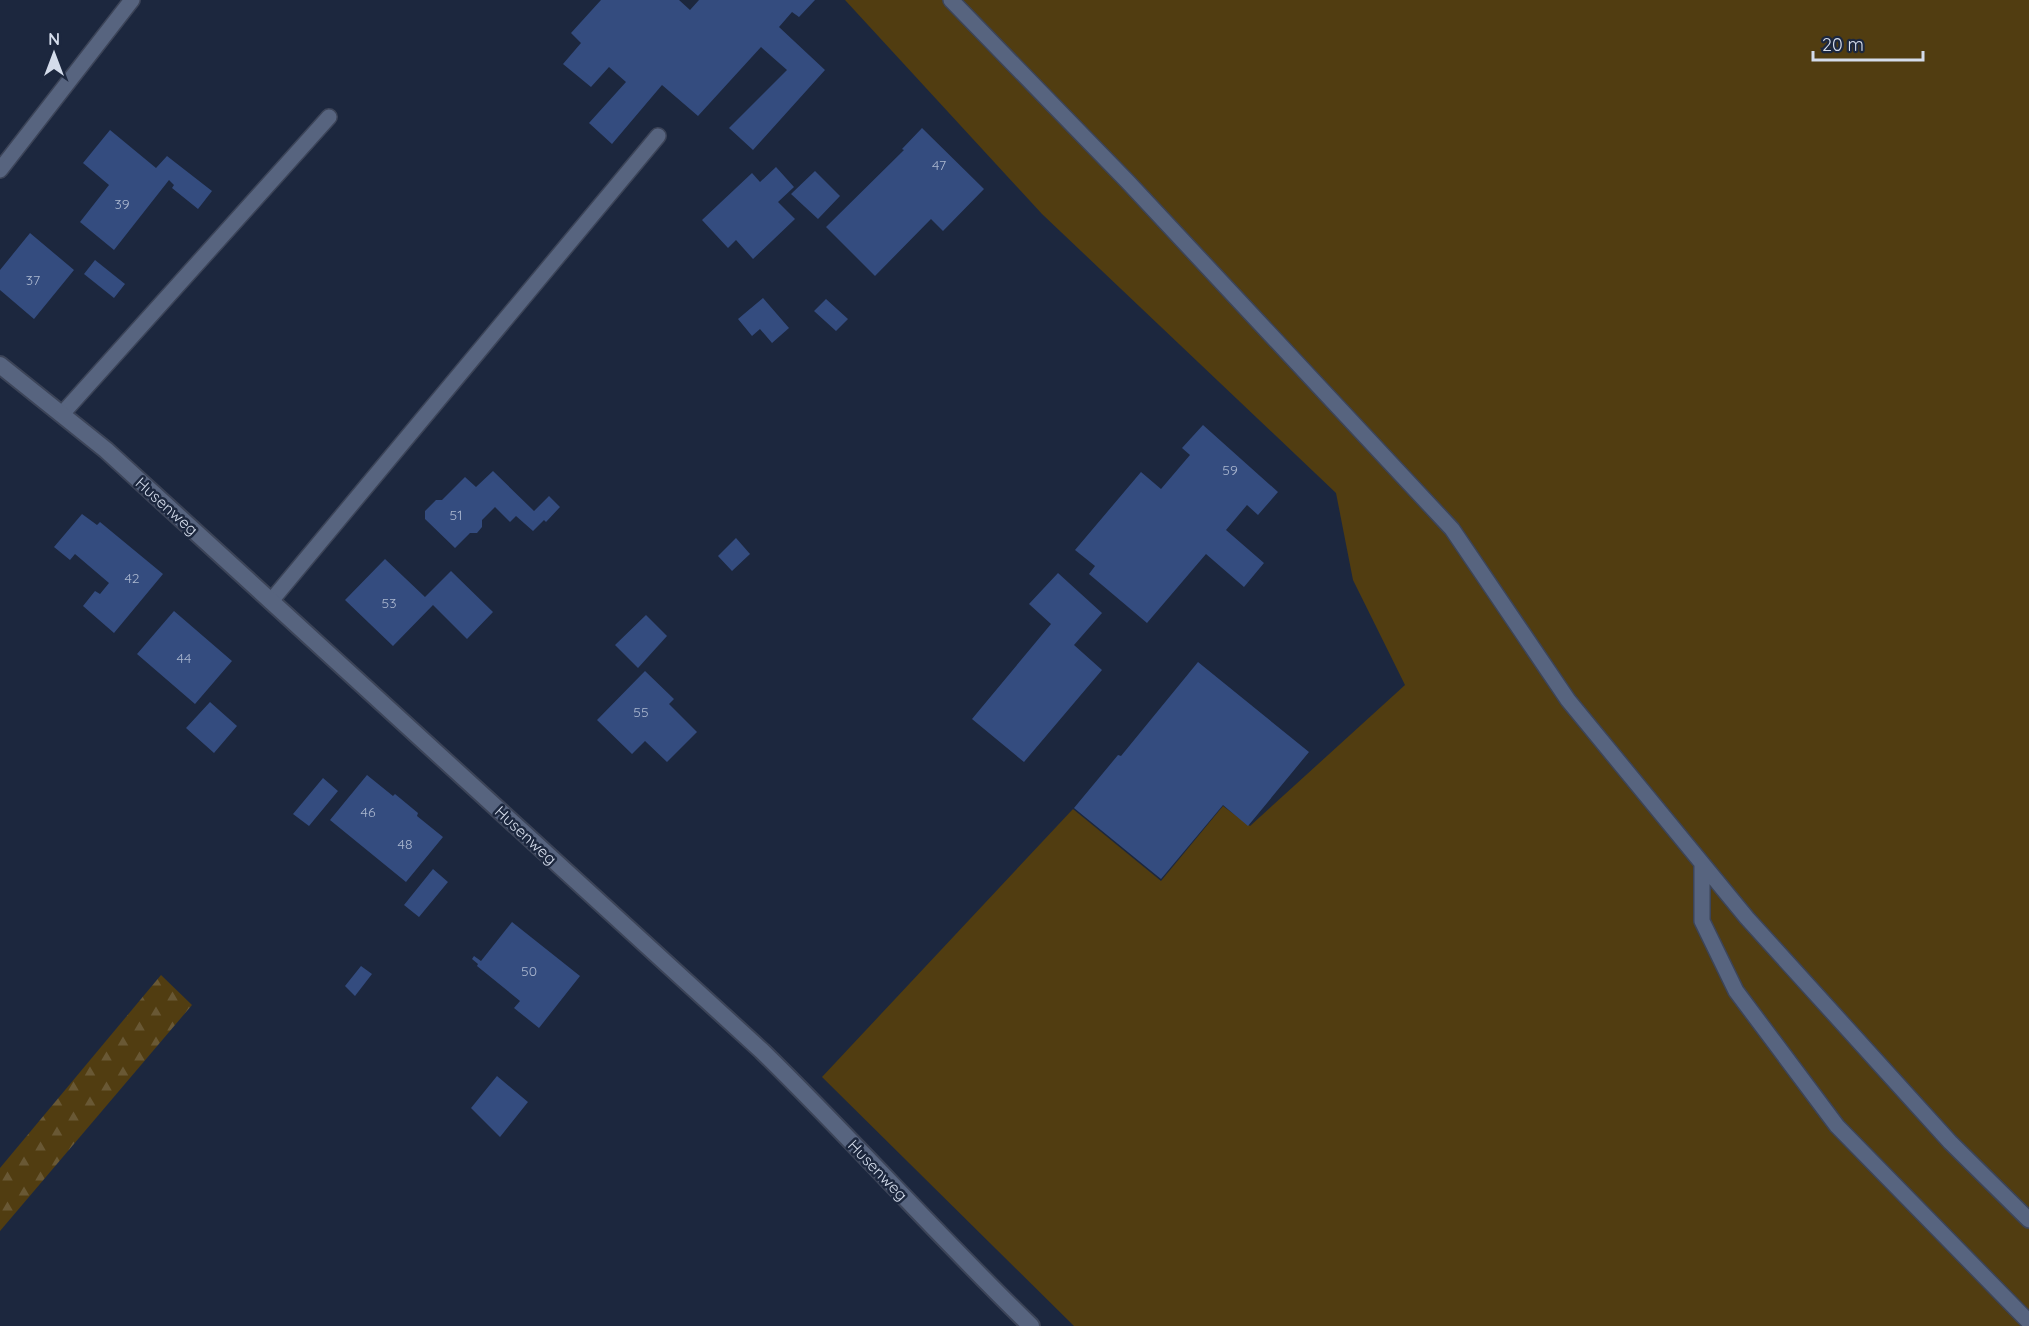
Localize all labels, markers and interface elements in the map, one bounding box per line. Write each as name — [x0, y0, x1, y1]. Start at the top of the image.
north arrow — [24, 24, 84, 84]
scale bar — [1813, 24, 1922, 62]
text: N — [48, 29, 60, 49]
text: 20 m — [1822, 33, 1864, 56]
house number: 47 — [932, 156, 946, 174]
house number: 39 — [114, 195, 130, 213]
house number: 37 — [26, 271, 40, 289]
house number: 59 — [1222, 461, 1238, 479]
street label: Husenweg — [132, 473, 202, 539]
house number: 51 — [450, 506, 462, 524]
house number: 42 — [124, 569, 140, 587]
house number: 53 — [382, 594, 396, 612]
house number: 44 — [177, 649, 191, 667]
house number: 55 — [633, 703, 649, 721]
street label: Husenweg — [491, 801, 561, 869]
house number: 46 — [361, 803, 376, 821]
house number: 48 — [398, 835, 412, 853]
house number: 50 — [521, 962, 537, 980]
street label: Husenweg — [844, 1135, 912, 1205]

